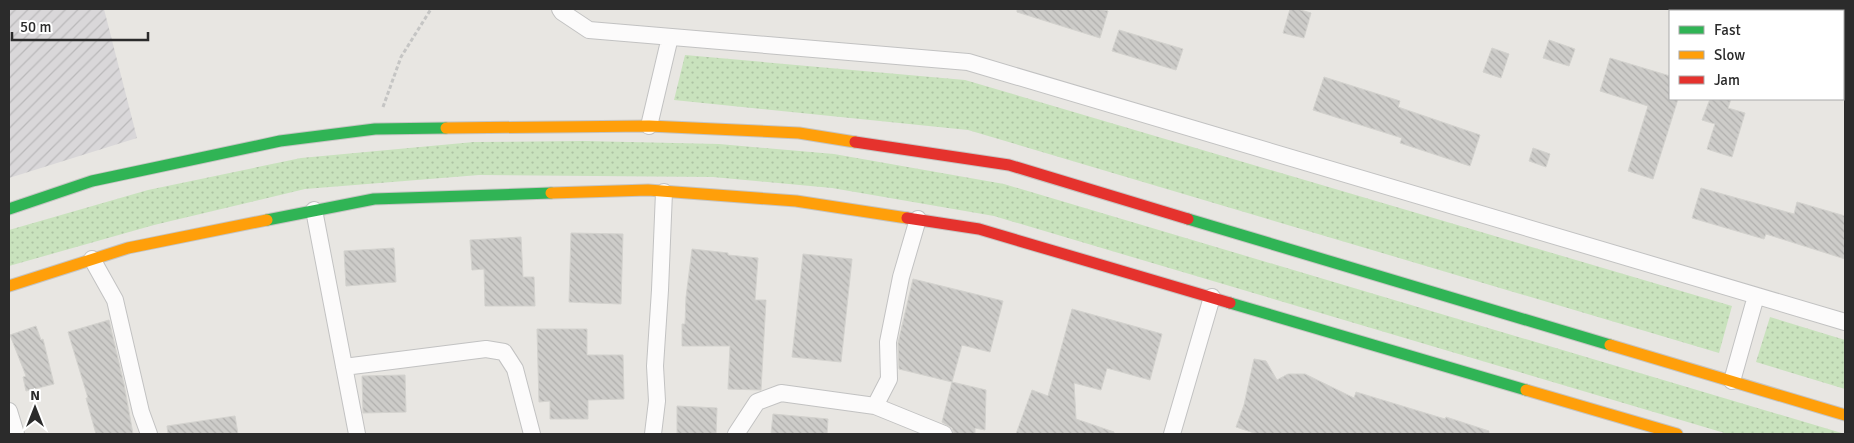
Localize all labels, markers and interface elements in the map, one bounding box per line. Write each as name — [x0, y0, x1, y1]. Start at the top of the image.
scale bar — [12, 10, 149, 42]
legend — [1669, 10, 1844, 100]
text: 50 m — [20, 18, 51, 36]
text: Fast — [1714, 21, 1741, 39]
text: Slow — [1714, 46, 1745, 64]
text: Jam — [1714, 71, 1740, 89]
north arrow — [10, 383, 60, 433]
text: N — [30, 387, 40, 404]

